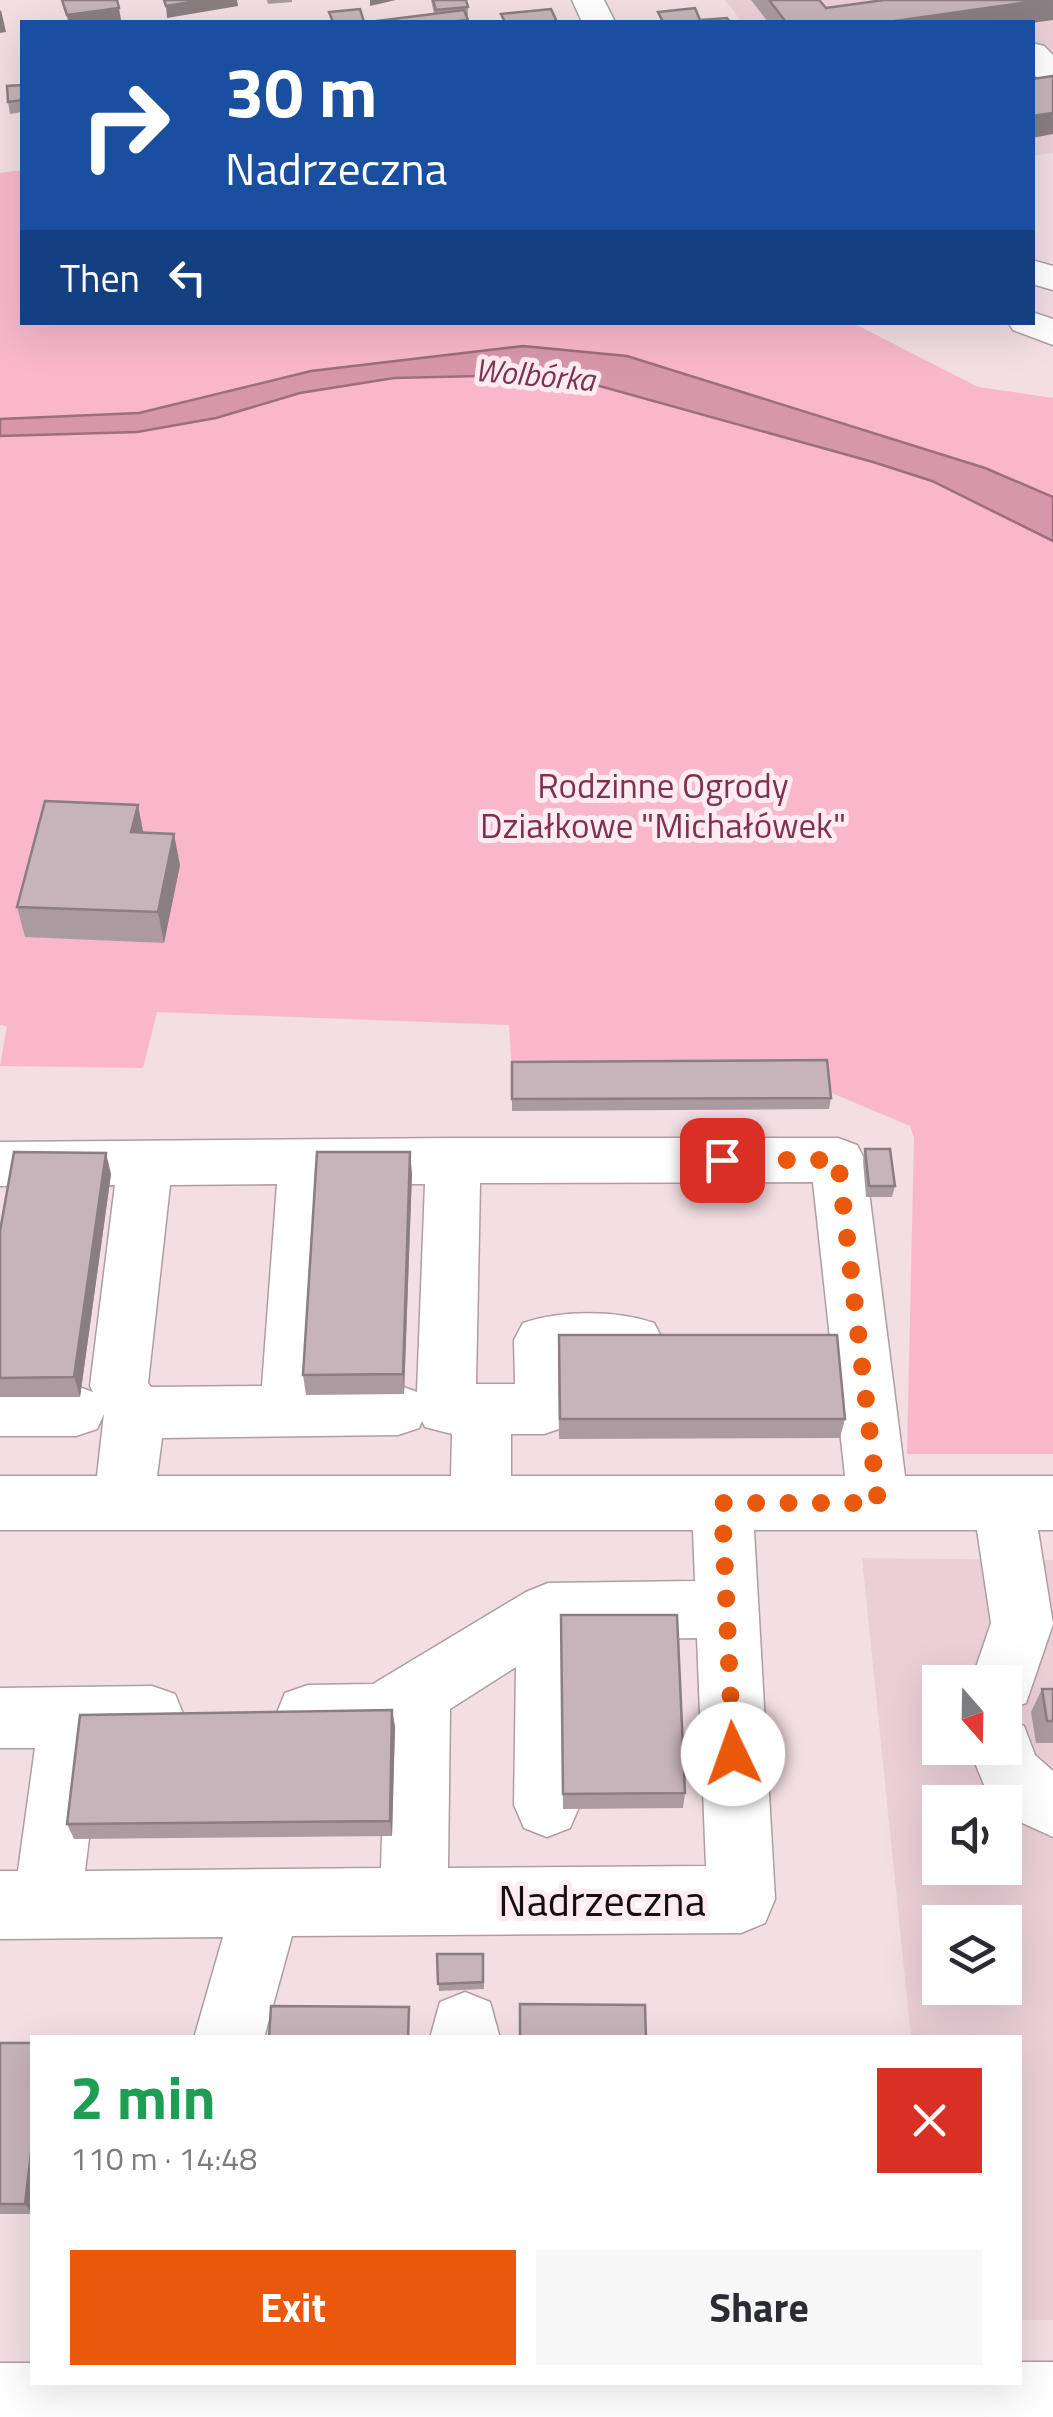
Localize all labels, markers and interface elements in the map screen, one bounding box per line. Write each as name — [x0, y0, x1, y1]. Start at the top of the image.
text: 30 m — [225, 38, 378, 144]
icon: right — [60, 60, 190, 190]
text: Nadrzeczna — [225, 134, 447, 202]
text: Then — [60, 249, 140, 307]
icon: left — [160, 250, 215, 305]
water label: Wolbórka — [473, 345, 599, 403]
park label: Rodzinne Ogrody Działkowe "Michałówek" — [480, 758, 846, 852]
pin — [680, 1118, 765, 1203]
icon: arrive — [695, 1133, 750, 1188]
north arrow — [922, 1665, 1022, 1765]
map controls — [922, 1665, 1022, 2005]
position arrow — [681, 1702, 785, 1806]
button: sound — [922, 1785, 1022, 1885]
street label: Nadrzeczna — [498, 1868, 706, 1932]
button: layers — [922, 1905, 1022, 2005]
text: 2 min — [70, 2051, 216, 2142]
button: close — [877, 2068, 982, 2173]
text: 110 m · 14:48 — [70, 2134, 257, 2182]
button: Exit — [70, 2250, 516, 2365]
button: Share — [536, 2250, 982, 2365]

